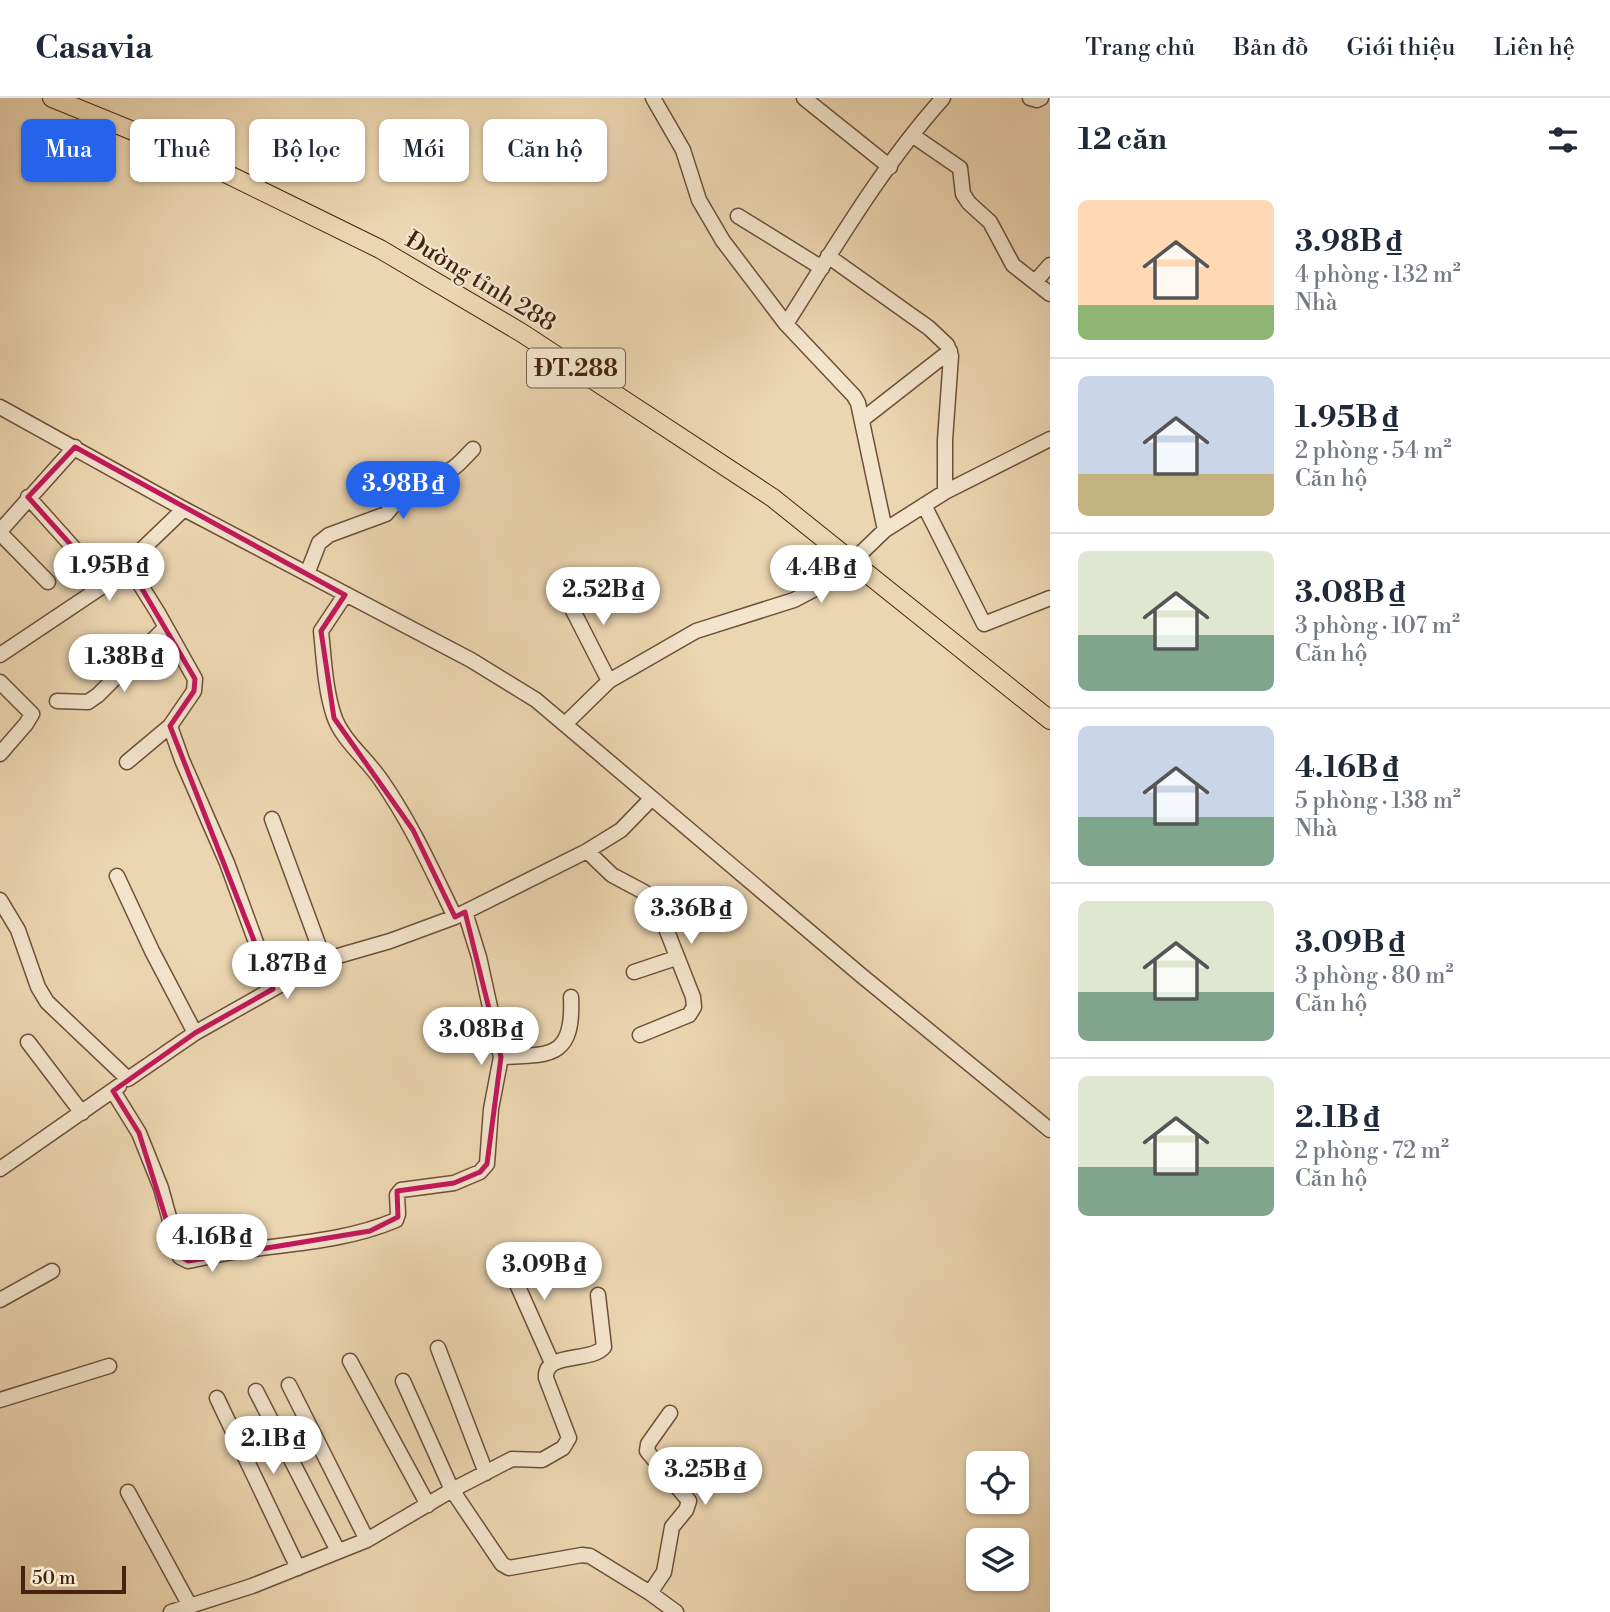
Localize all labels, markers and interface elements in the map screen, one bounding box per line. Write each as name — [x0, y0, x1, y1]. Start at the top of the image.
text: Casavia — [35, 28, 153, 69]
text: Trang chủ — [1085, 33, 1195, 63]
text: Bản đồ — [1233, 33, 1309, 63]
text: Giới thiệu — [1347, 33, 1455, 63]
text: Liên hệ — [1493, 33, 1575, 63]
chip: Mua — [21, 119, 116, 182]
chip: Thuê — [130, 119, 235, 182]
chip: Bộ lọc — [249, 119, 365, 182]
chip: Mới — [379, 119, 469, 182]
chip: Căn hộ — [483, 119, 607, 182]
text: 12 căn — [1078, 121, 1167, 159]
icon: filters — [1544, 121, 1582, 159]
text: 3.98B ₫ — [1295, 223, 1402, 261]
street label: Đường tỉnh 288 — [400, 225, 561, 339]
icon: home — [1134, 228, 1218, 312]
text: 4 phòng · 132 m² — [1295, 261, 1461, 289]
text: Nhà — [1295, 289, 1337, 317]
road number: ĐT.288 — [527, 348, 625, 388]
text: 1.95B ₫ — [1295, 399, 1398, 437]
icon: home — [1134, 404, 1218, 488]
text: 2 phòng · 54 m² — [1295, 437, 1451, 465]
pin: 3.98B ₫ — [338, 462, 468, 521]
text: Căn hộ — [1295, 465, 1368, 493]
text: 3.98B ₫ — [362, 470, 444, 498]
pin: 1.95B ₫ — [44, 544, 174, 603]
pin: 4.4B ₫ — [764, 546, 878, 605]
text: 1.95B ₫ — [69, 552, 149, 580]
text: 4.4B ₫ — [786, 554, 856, 582]
pin: 2.52B ₫ — [538, 568, 668, 627]
text: 3.08B ₫ — [1295, 574, 1405, 612]
text: 2.52B ₫ — [562, 576, 644, 604]
icon: home — [1134, 579, 1218, 663]
text: 3 phòng · 107 m² — [1295, 612, 1460, 640]
pin: 1.38B ₫ — [59, 634, 189, 694]
text: Căn hộ — [1295, 640, 1368, 668]
text: 1.38B ₫ — [85, 643, 163, 671]
text: 4.16B ₫ — [1295, 749, 1399, 787]
icon: home — [1134, 754, 1218, 838]
text: 5 phòng · 138 m² — [1295, 787, 1461, 815]
text: Nhà — [1295, 815, 1337, 843]
pin: 3.36B ₫ — [626, 886, 756, 946]
text: 3.36B ₫ — [650, 895, 732, 923]
text: 3.09B ₫ — [1295, 924, 1405, 962]
icon: home — [1134, 929, 1218, 1013]
pin: 1.87B ₫ — [222, 942, 352, 1001]
text: 1.87B ₫ — [248, 950, 326, 978]
text: 3 phòng · 80 m² — [1295, 962, 1454, 990]
text: Căn hộ — [1295, 990, 1368, 1018]
pin: 3.08B ₫ — [416, 1007, 546, 1067]
text: 3.08B ₫ — [439, 1016, 523, 1044]
text: 2.1B ₫ — [1295, 1099, 1379, 1137]
icon: home — [1134, 1104, 1218, 1188]
text: 2 phòng · 72 m² — [1295, 1137, 1449, 1165]
text: Căn hộ — [1295, 1165, 1368, 1193]
pin: 4.16B ₫ — [147, 1214, 277, 1274]
text: 4.16B ₫ — [172, 1223, 252, 1251]
pin: 3.09B ₫ — [479, 1242, 609, 1302]
text: 3.09B ₫ — [502, 1251, 586, 1279]
pin: 2.1B ₫ — [216, 1416, 330, 1476]
text: 2.1B ₫ — [241, 1425, 305, 1453]
pin: 3.25B ₫ — [640, 1448, 770, 1507]
map controls — [966, 1451, 1029, 1591]
button: locate — [966, 1451, 1029, 1514]
text: 3.25B ₫ — [664, 1456, 746, 1484]
button: layers — [966, 1528, 1029, 1591]
scale bar — [21, 1563, 126, 1595]
text: 50 m — [32, 1566, 76, 1590]

